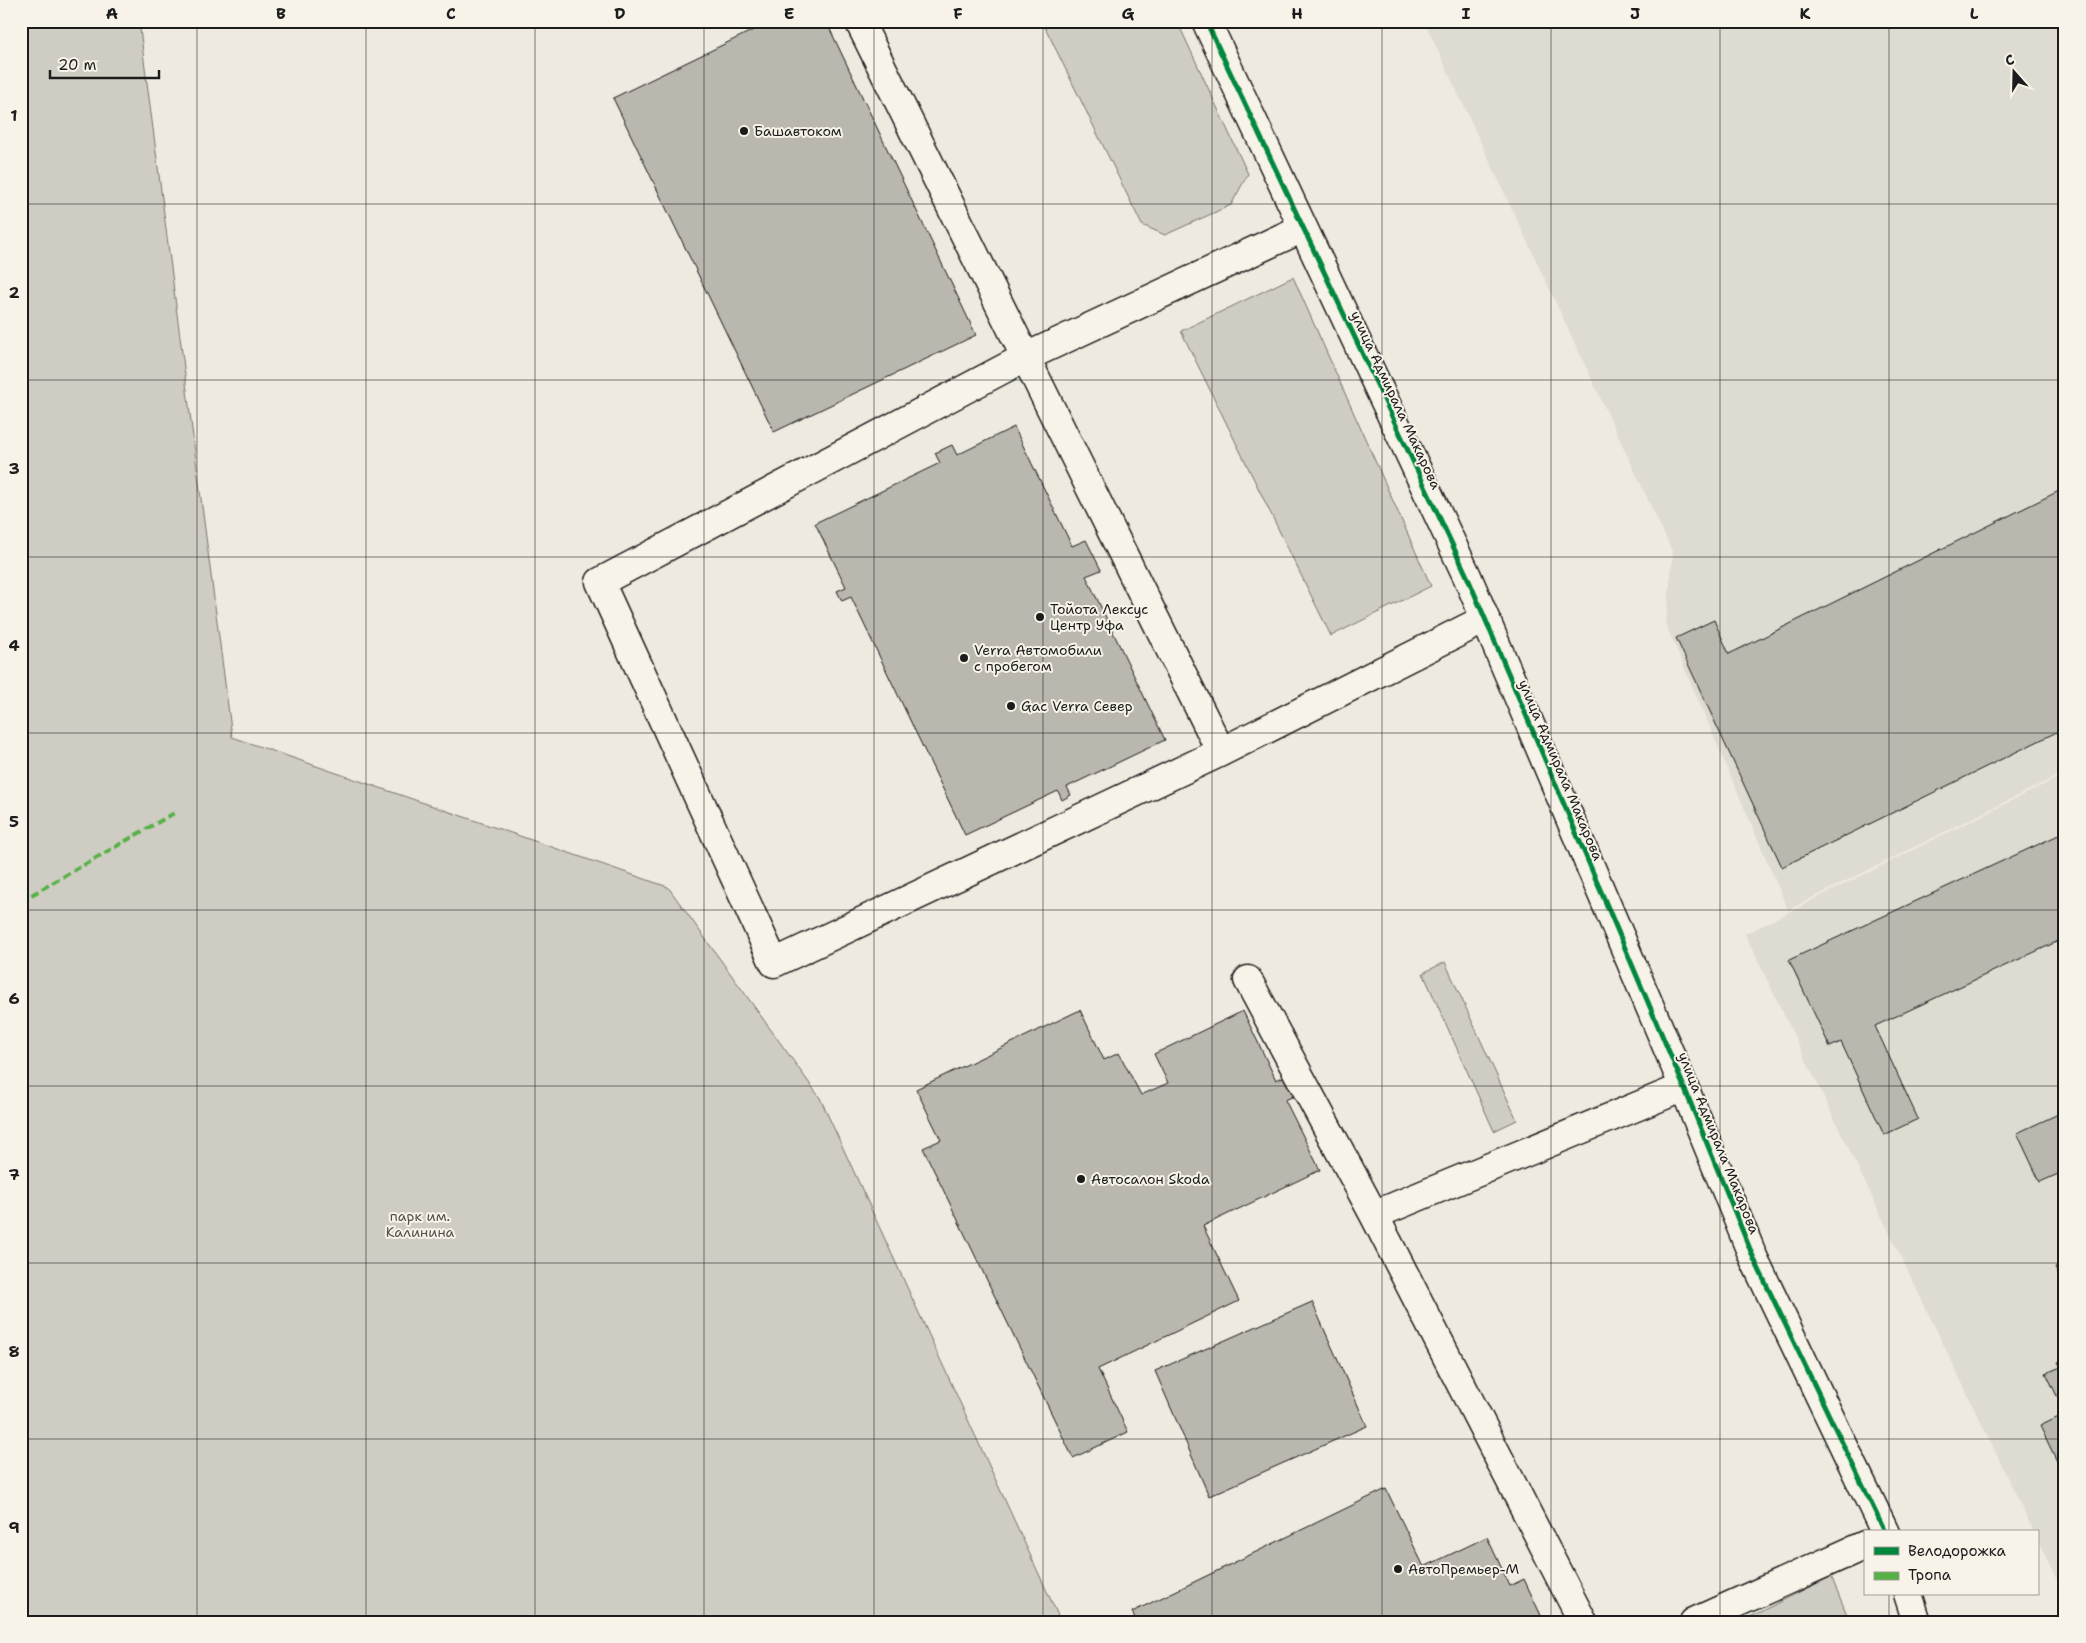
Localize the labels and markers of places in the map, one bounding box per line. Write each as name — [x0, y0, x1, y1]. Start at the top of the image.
place label: Башавтоком — [754, 122, 842, 140]
marker: Башавтоком — [738, 125, 750, 137]
place label: Тойота Лексус Центр Уфа — [1050, 600, 1148, 634]
marker: Тойота Лексус Центр Уфа — [1034, 611, 1046, 623]
place label: Verra Автомобили с пробегом — [974, 641, 1102, 675]
marker: Verra Автомобили с пробегом — [958, 652, 970, 664]
place label: Gac Verra Север — [1021, 697, 1133, 715]
marker: Gac Verra Север — [1005, 700, 1017, 712]
place label: Автосалон Skoda — [1091, 1170, 1210, 1188]
marker: Автосалон Skoda — [1075, 1173, 1087, 1185]
place label: АвтоПремьер-М — [1408, 1560, 1520, 1578]
marker: АвтоПремьер-М — [1392, 1563, 1404, 1575]

